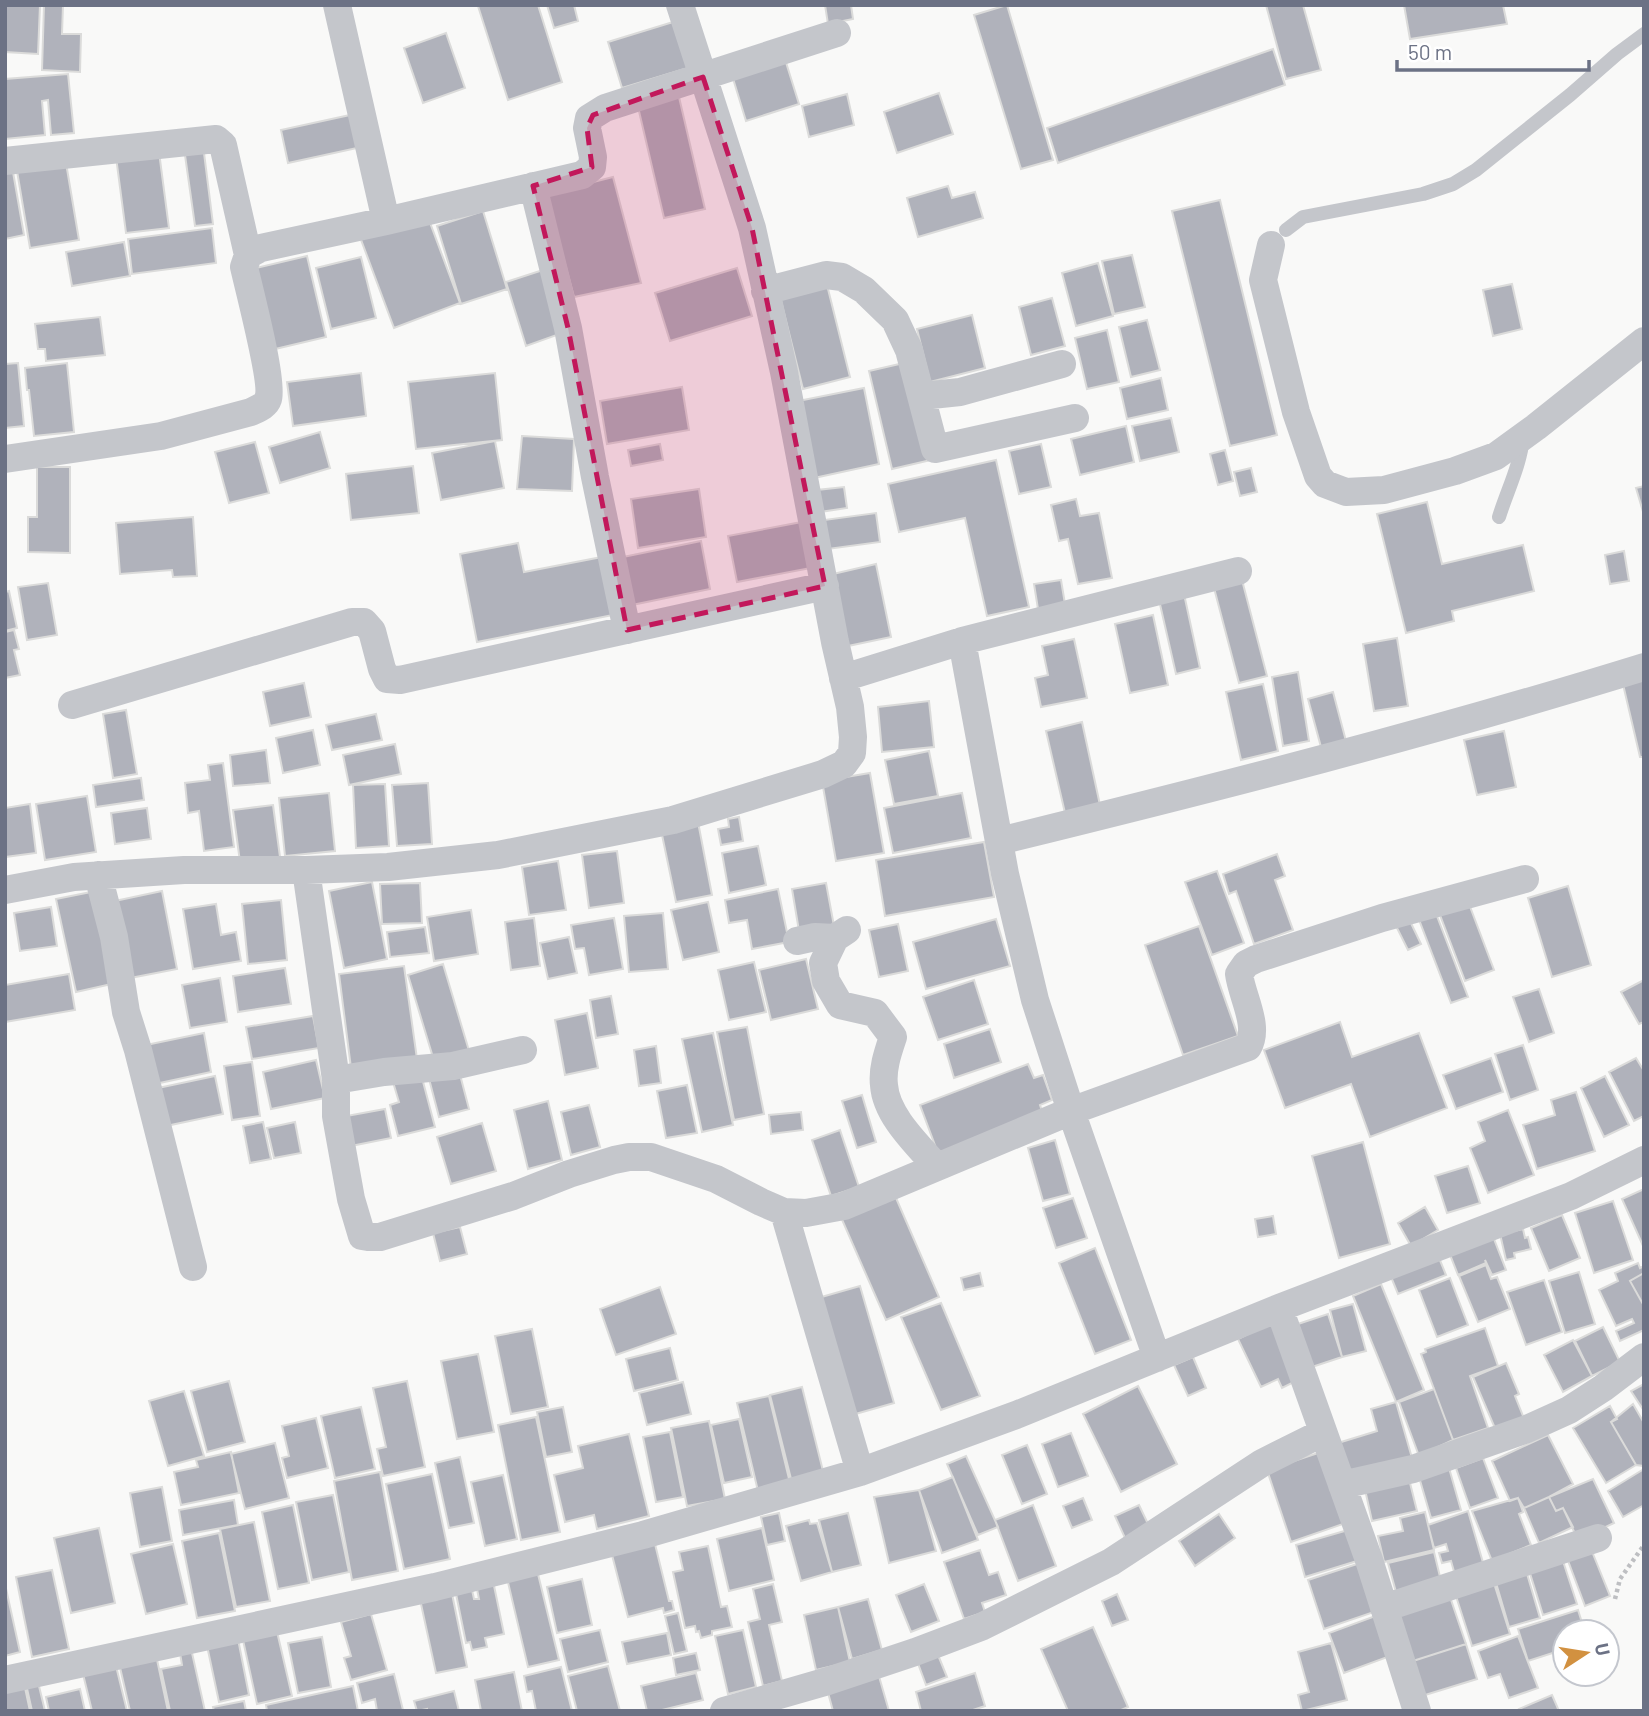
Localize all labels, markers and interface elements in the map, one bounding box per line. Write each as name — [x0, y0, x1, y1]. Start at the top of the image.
scale bar — [1397, 28, 1590, 72]
text: 50 m — [1408, 39, 1452, 64]
north arrow — [1551, 1618, 1621, 1688]
text: U — [1591, 1641, 1616, 1658]

